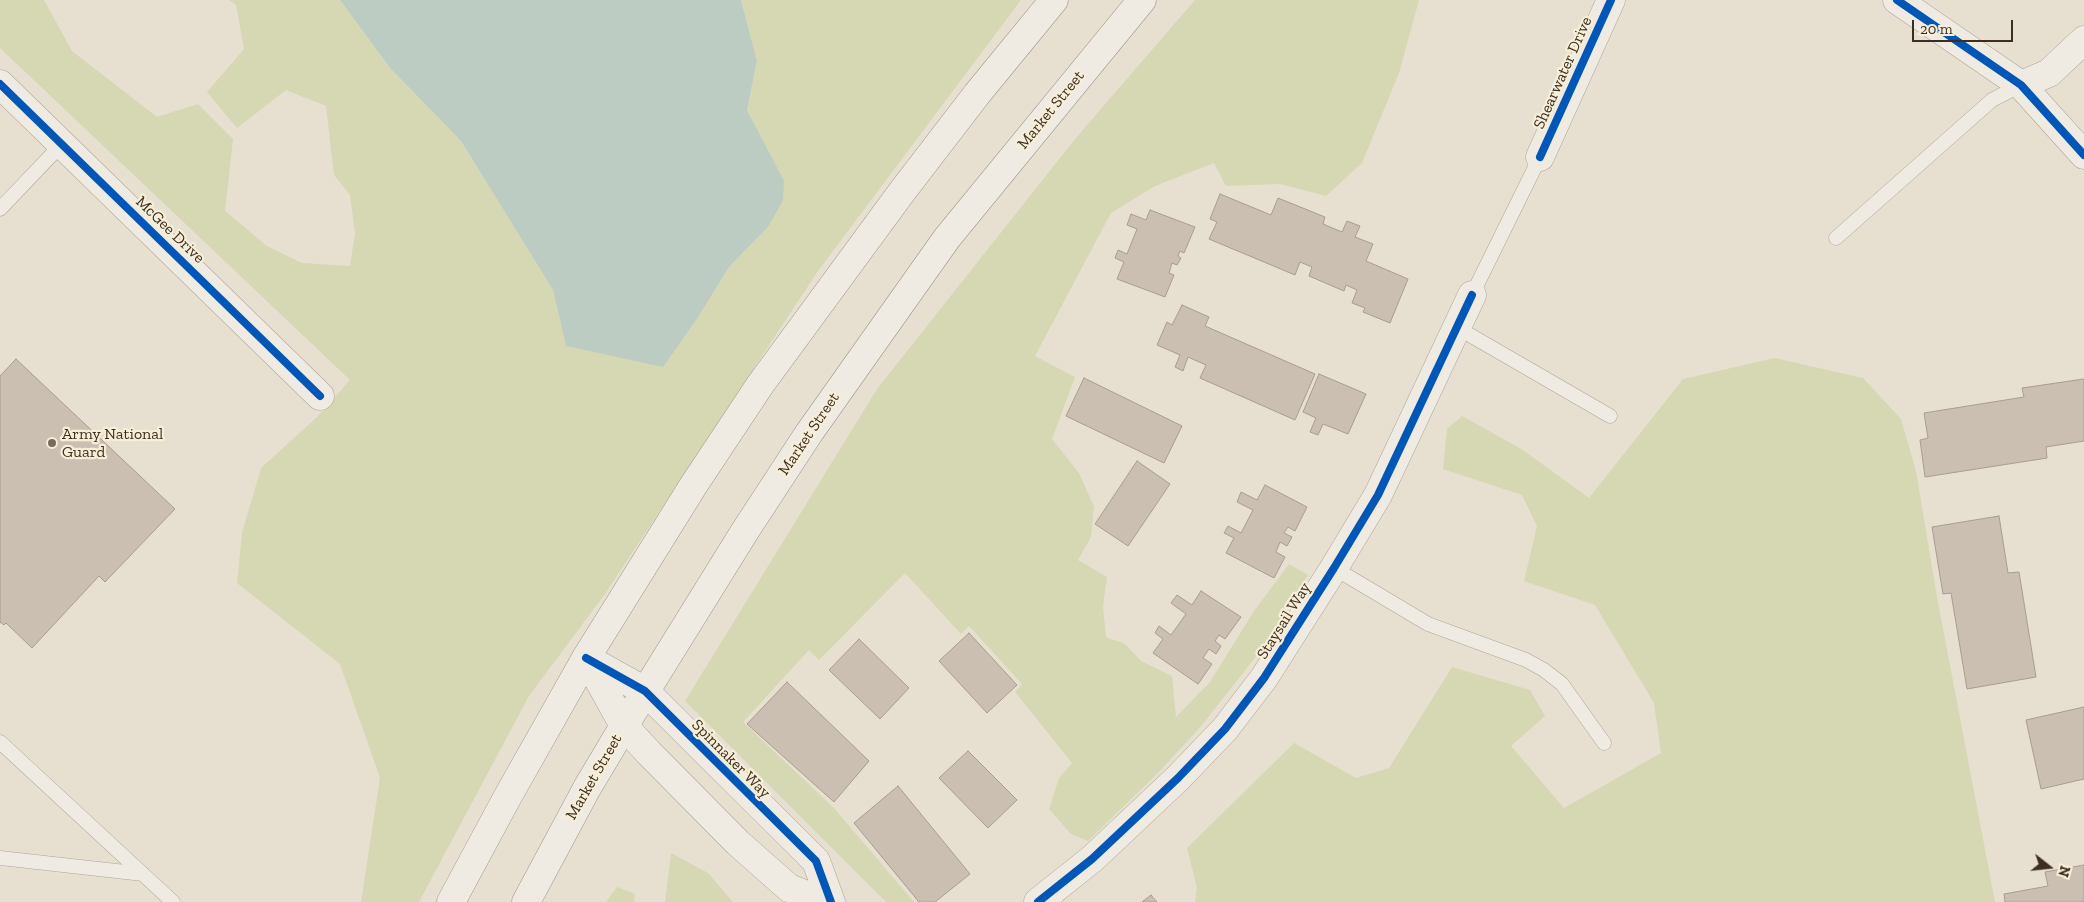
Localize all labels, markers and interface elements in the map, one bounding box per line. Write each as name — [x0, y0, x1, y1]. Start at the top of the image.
scale bar — [1914, 10, 2015, 42]
street label: Shearwater Drive — [1530, 14, 1596, 132]
text: 20 m — [1920, 20, 1953, 38]
street label: Market Street — [1013, 67, 1089, 153]
street label: McGee Drive — [131, 192, 209, 268]
street label: Market Street — [774, 389, 844, 479]
place label: Army National Guard — [62, 424, 163, 462]
marker: Army National Guard — [46, 437, 58, 449]
street label: Staysail Way — [1253, 579, 1315, 663]
street label: Spinnaker Way — [688, 716, 774, 802]
street label: Market Street — [562, 731, 626, 823]
north arrow — [2024, 842, 2074, 892]
text: N — [2054, 864, 2074, 879]

